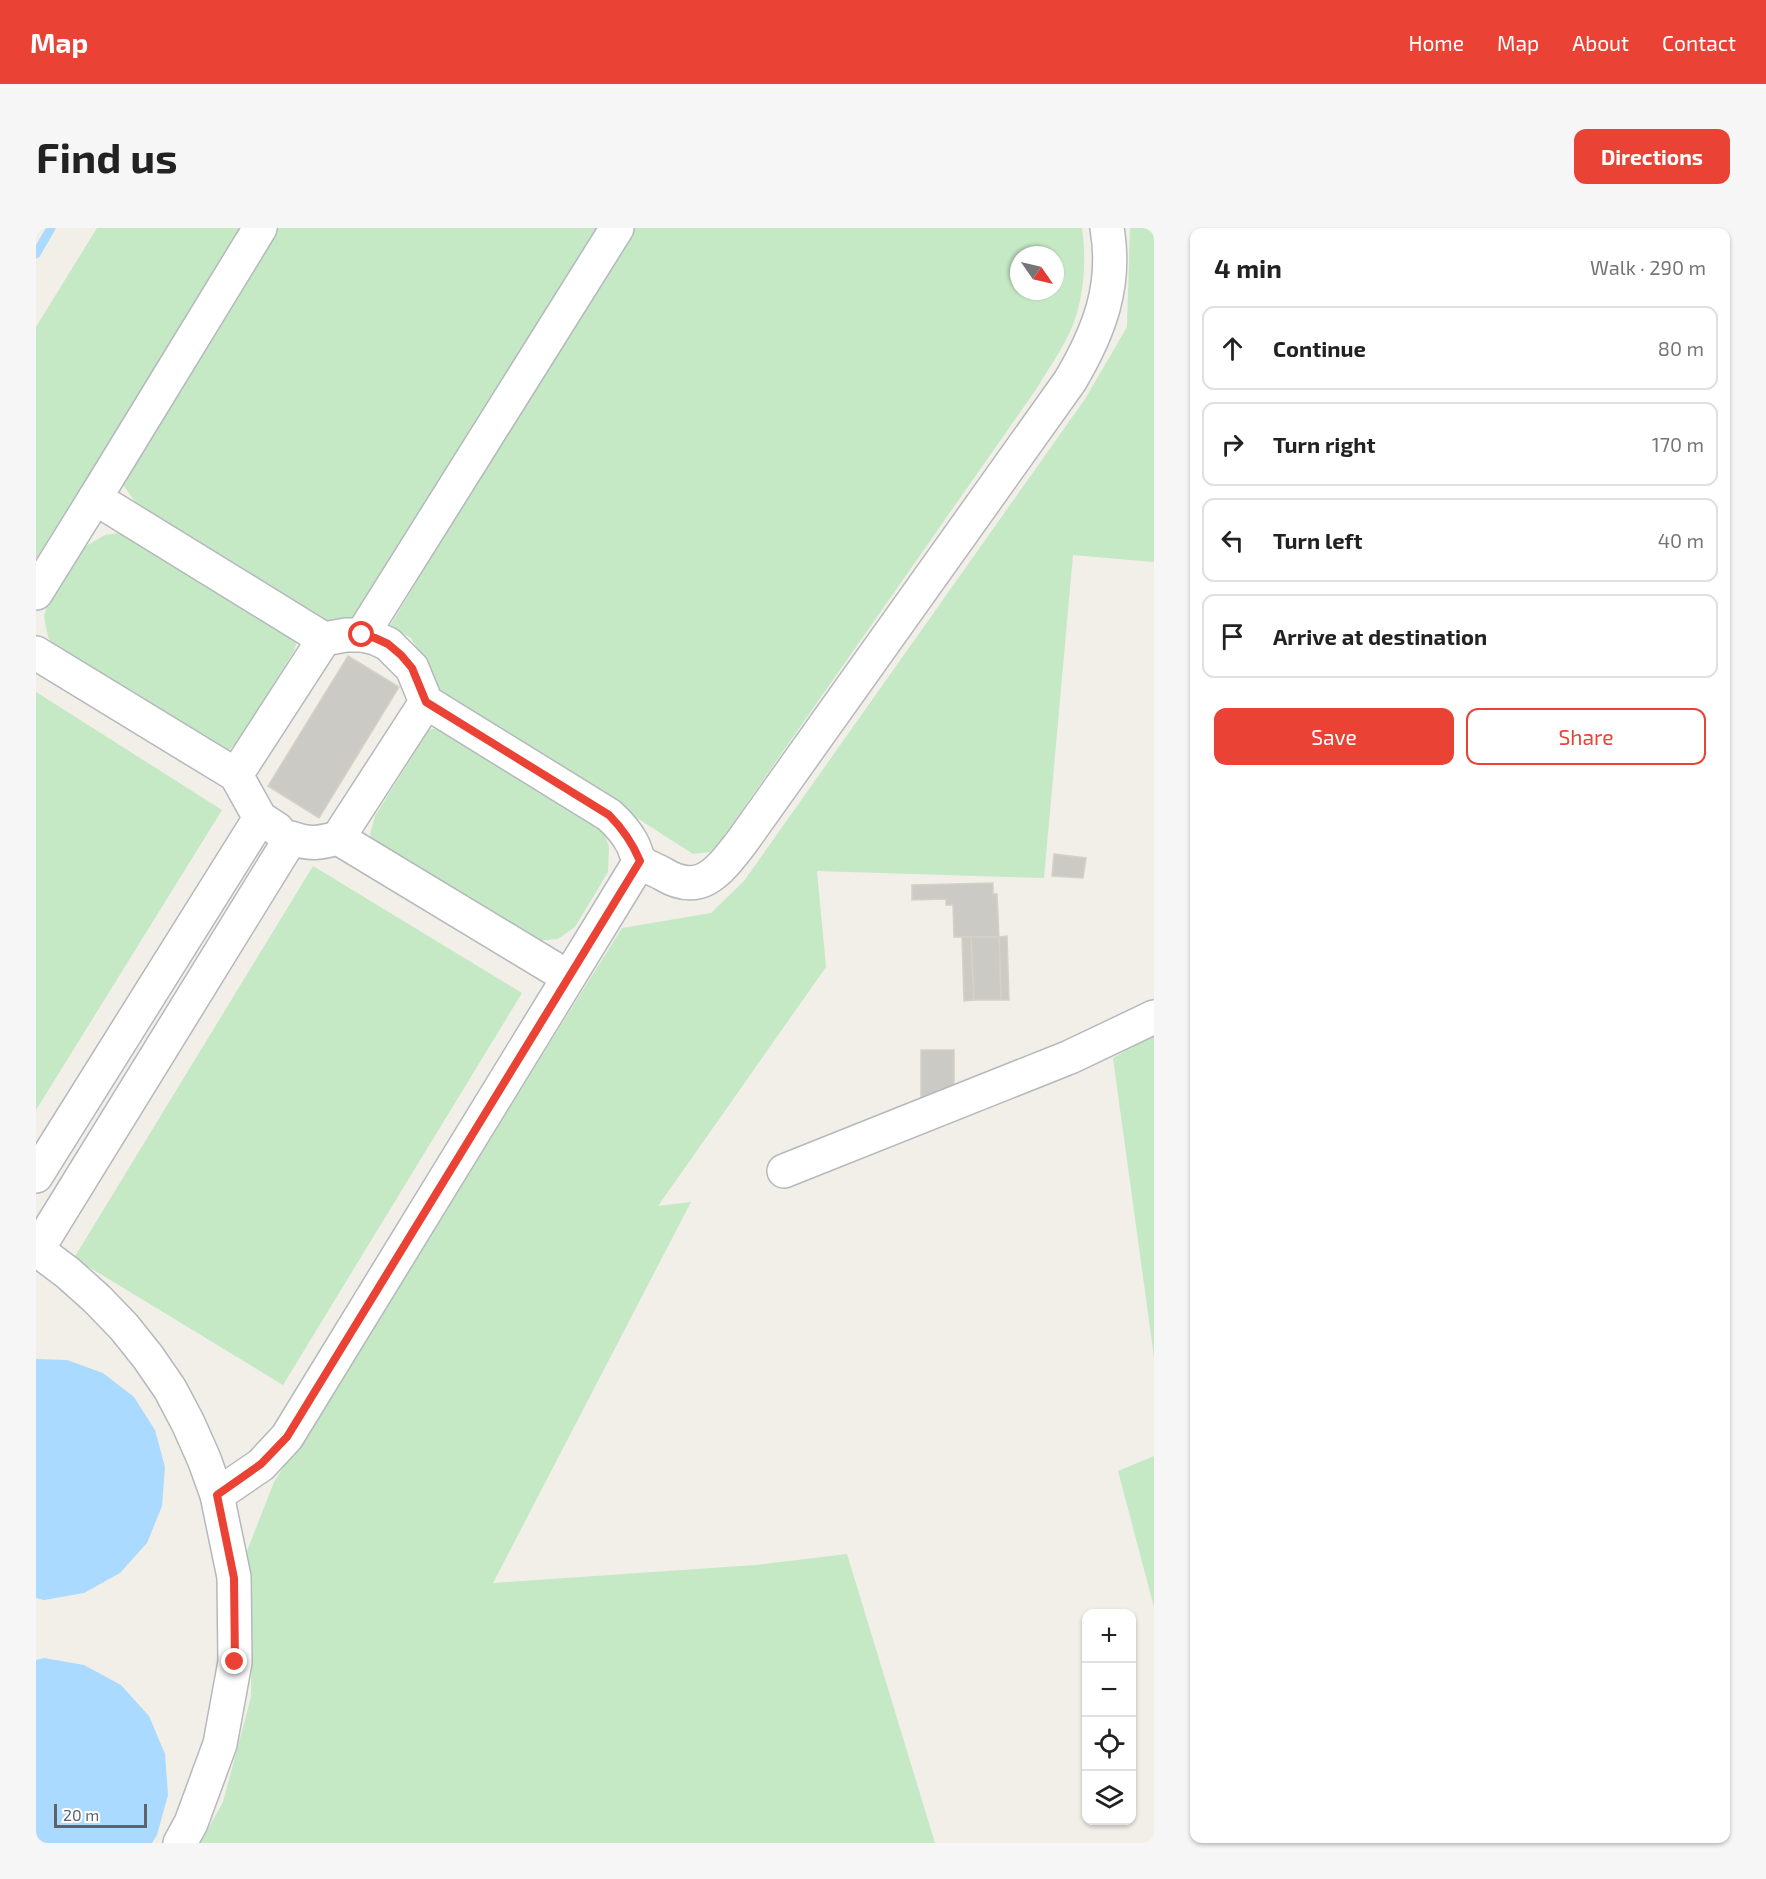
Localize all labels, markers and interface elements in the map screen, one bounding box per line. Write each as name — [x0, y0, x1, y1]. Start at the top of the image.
text: Map — [30, 25, 88, 59]
text: Home — [1408, 30, 1464, 55]
text: Map — [1497, 30, 1539, 55]
text: About — [1572, 30, 1629, 55]
text: Contact — [1662, 30, 1736, 55]
button: Directions — [1574, 129, 1730, 184]
text: Find us — [36, 131, 178, 181]
north arrow — [1010, 246, 1064, 300]
text: 4 min — [1214, 252, 1282, 283]
text: Walk · 290 m — [1590, 255, 1706, 279]
icon: ahead — [1216, 332, 1249, 365]
text: Continue — [1273, 335, 1366, 361]
text: 80 m — [1658, 336, 1704, 360]
icon: right — [1216, 428, 1249, 461]
text: Turn right — [1273, 431, 1375, 457]
text: 170 m — [1652, 432, 1704, 456]
icon: left — [1216, 524, 1249, 557]
text: Turn left — [1273, 527, 1362, 553]
text: 40 m — [1658, 528, 1704, 552]
icon: arrive — [1216, 620, 1249, 653]
route start — [348, 621, 374, 647]
text: Arrive at destination — [1273, 623, 1487, 649]
button: Save — [1214, 708, 1454, 765]
button: Share — [1466, 708, 1706, 765]
map controls — [1082, 1609, 1136, 1825]
button: + — [1082, 1609, 1136, 1663]
route end — [221, 1648, 247, 1674]
button: − — [1082, 1663, 1136, 1717]
button: locate — [1082, 1717, 1136, 1771]
button: layers — [1082, 1771, 1136, 1825]
scale bar — [54, 1801, 147, 1828]
text: 20 m — [63, 1805, 99, 1824]

